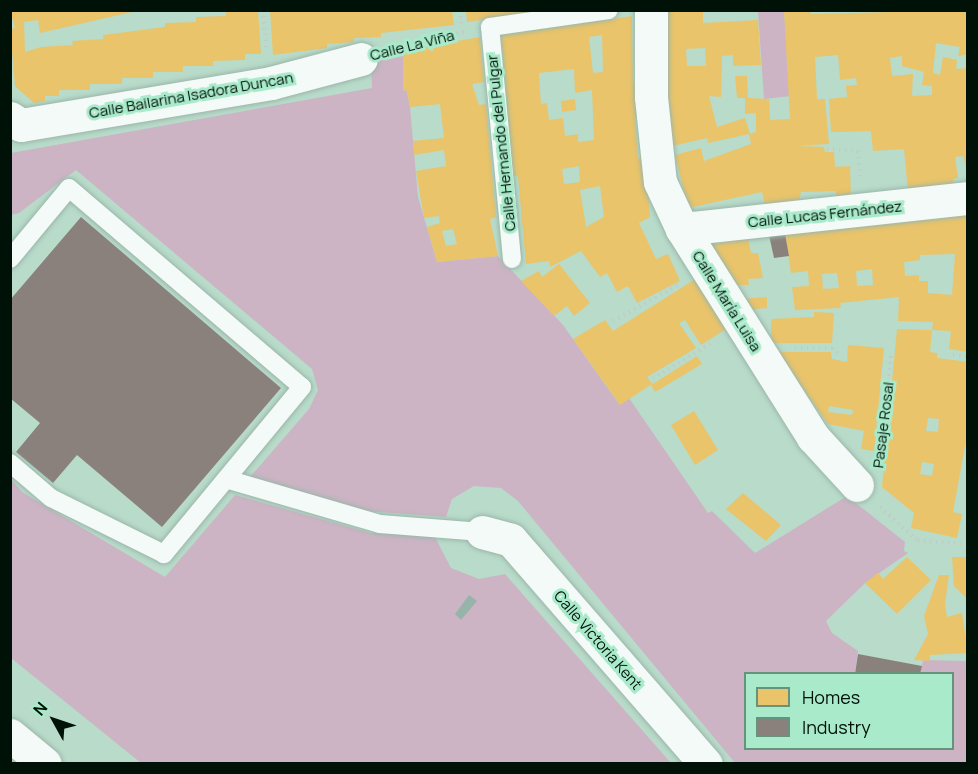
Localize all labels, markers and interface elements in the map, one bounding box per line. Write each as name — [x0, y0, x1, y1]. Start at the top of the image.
street label: Calle La Viña — [368, 26, 456, 64]
street label: Calle Hernando del Pulgar — [483, 54, 519, 232]
street label: Calle Bailarina Isadora Duncan — [87, 68, 295, 122]
street label: Calle Lucas Fernández — [747, 197, 903, 231]
street label: Calle María Luisa — [689, 247, 765, 355]
street label: Pasaje Rosal — [869, 381, 897, 469]
street label: Calle Victoria Kent — [550, 587, 646, 693]
legend — [744, 672, 954, 750]
text: Homes — [802, 685, 860, 709]
north arrow — [24, 690, 84, 750]
text: N — [28, 697, 52, 720]
text: Industry — [802, 715, 871, 739]

